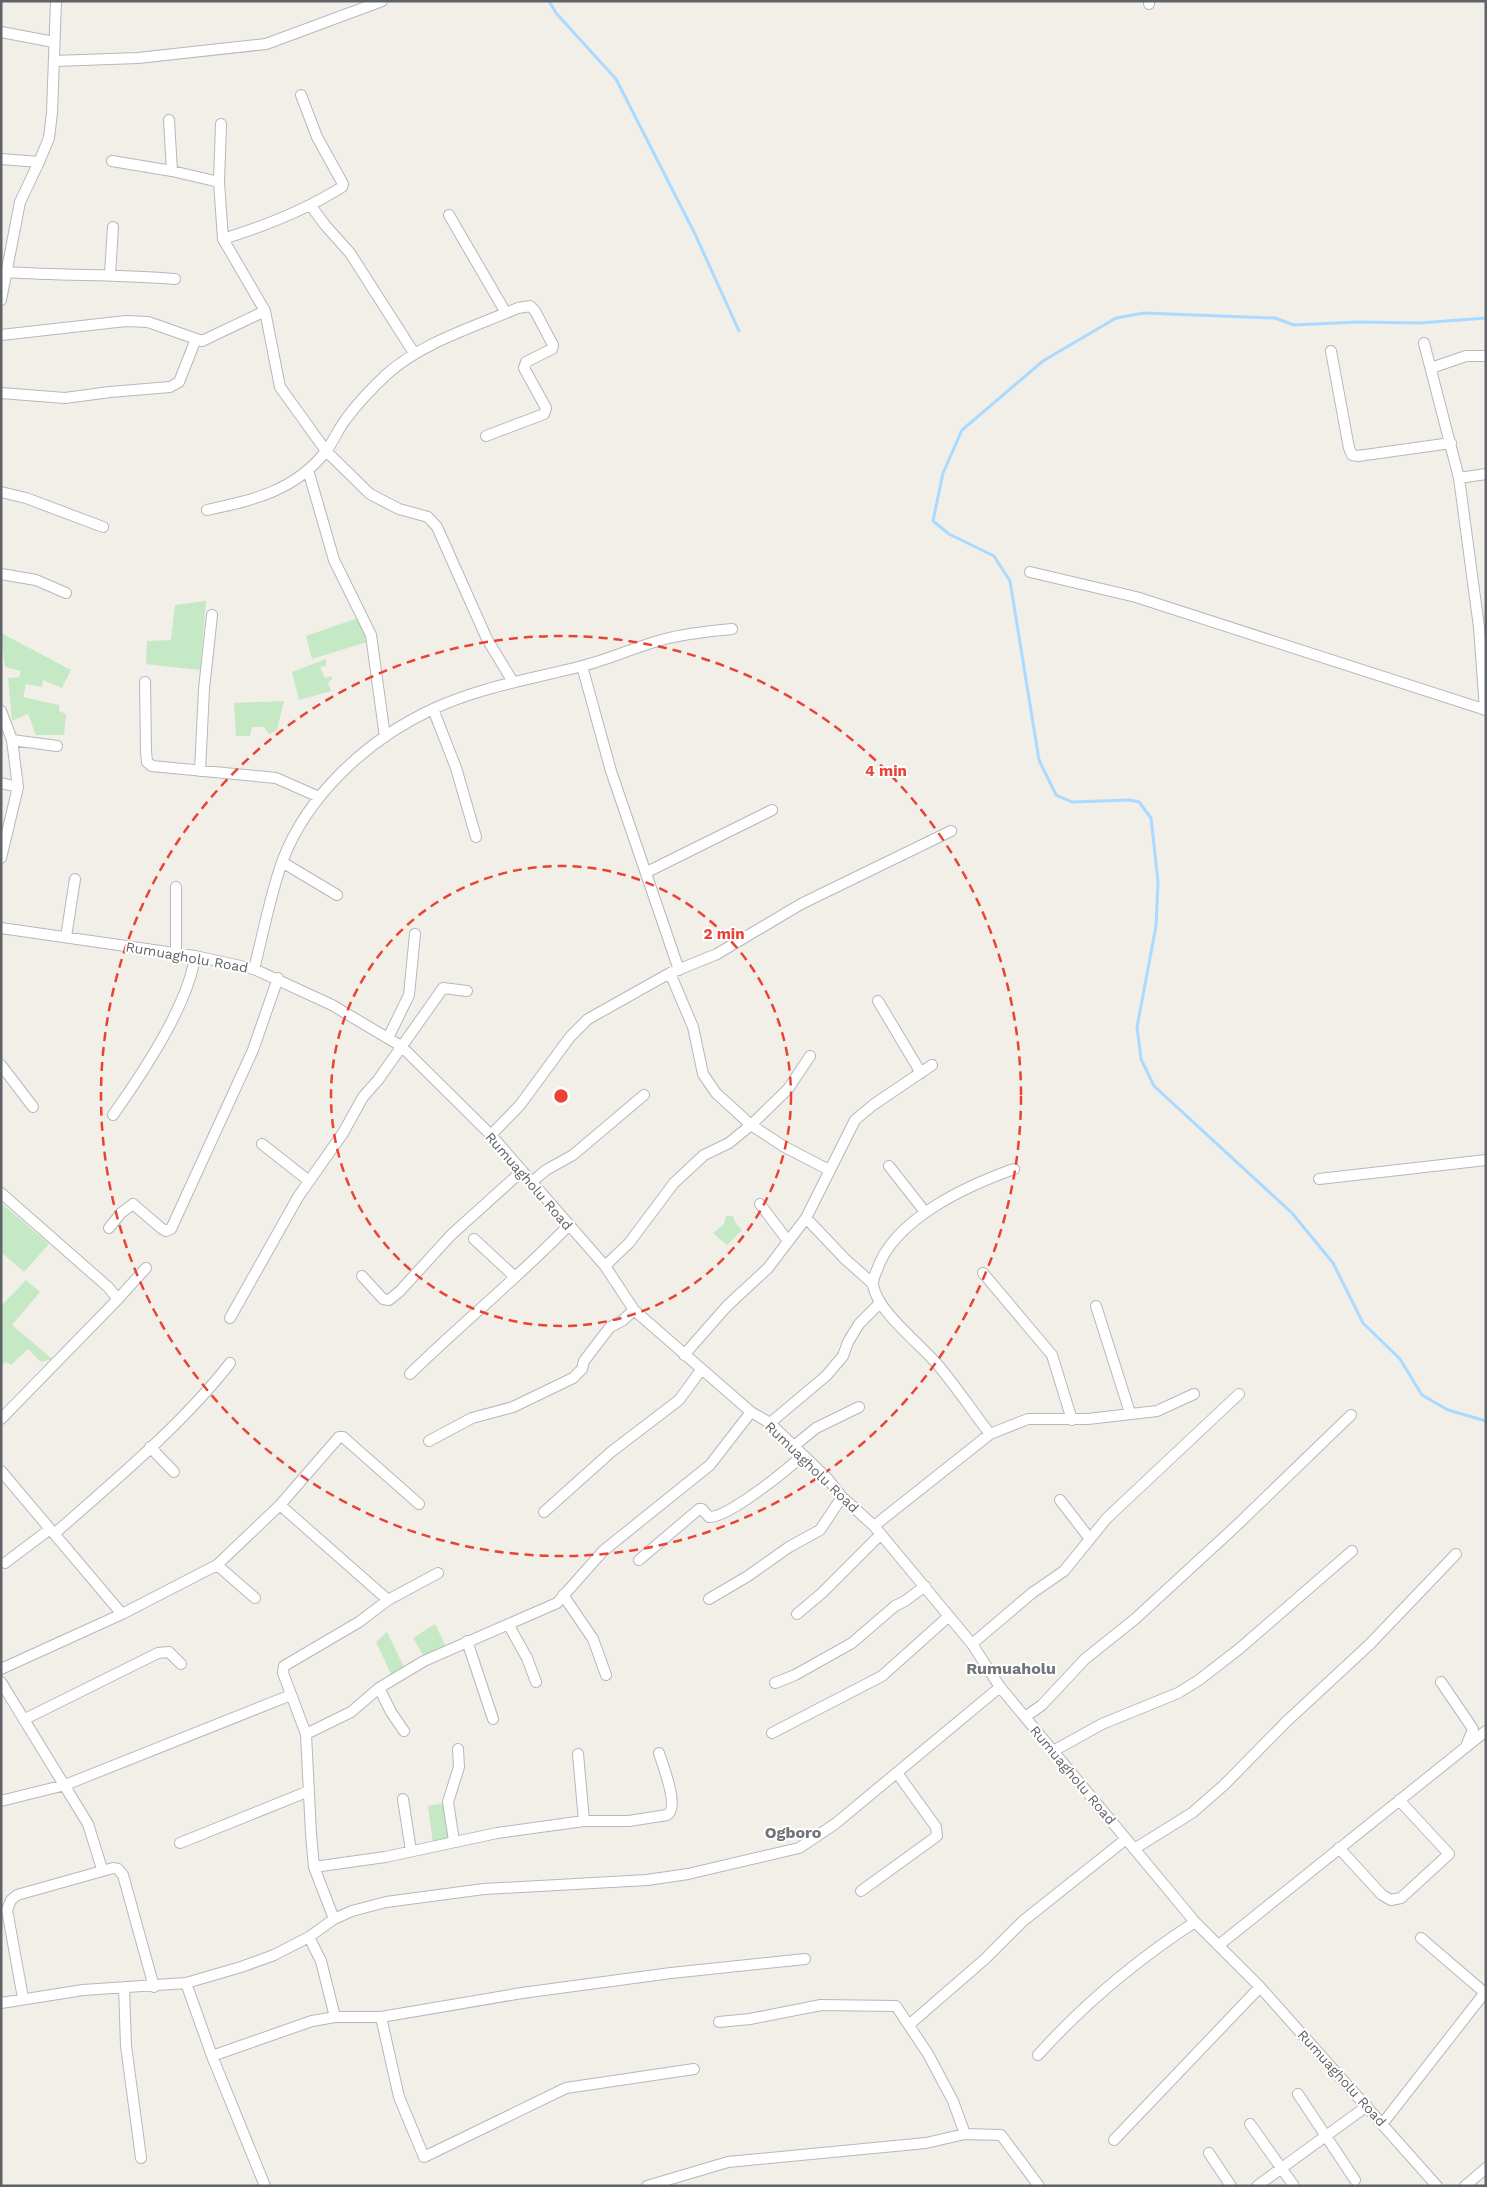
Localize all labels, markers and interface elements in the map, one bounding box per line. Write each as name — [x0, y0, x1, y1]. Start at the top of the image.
text: 4 min — [865, 762, 907, 780]
text: 2 min — [703, 925, 745, 943]
street label: Rumuagholu Road — [125, 938, 249, 976]
centre of rings — [552, 1087, 570, 1105]
street label: Rumuagholu Road — [482, 1129, 576, 1233]
street label: Rumuagholu Road — [762, 1418, 862, 1516]
district label: Rumuaholu — [966, 1659, 1056, 1678]
street label: Rumuagholu Road — [1027, 1722, 1119, 1828]
district label: Ogboro — [765, 1823, 822, 1842]
street label: Rumuagholu Road — [1295, 2027, 1389, 2129]

